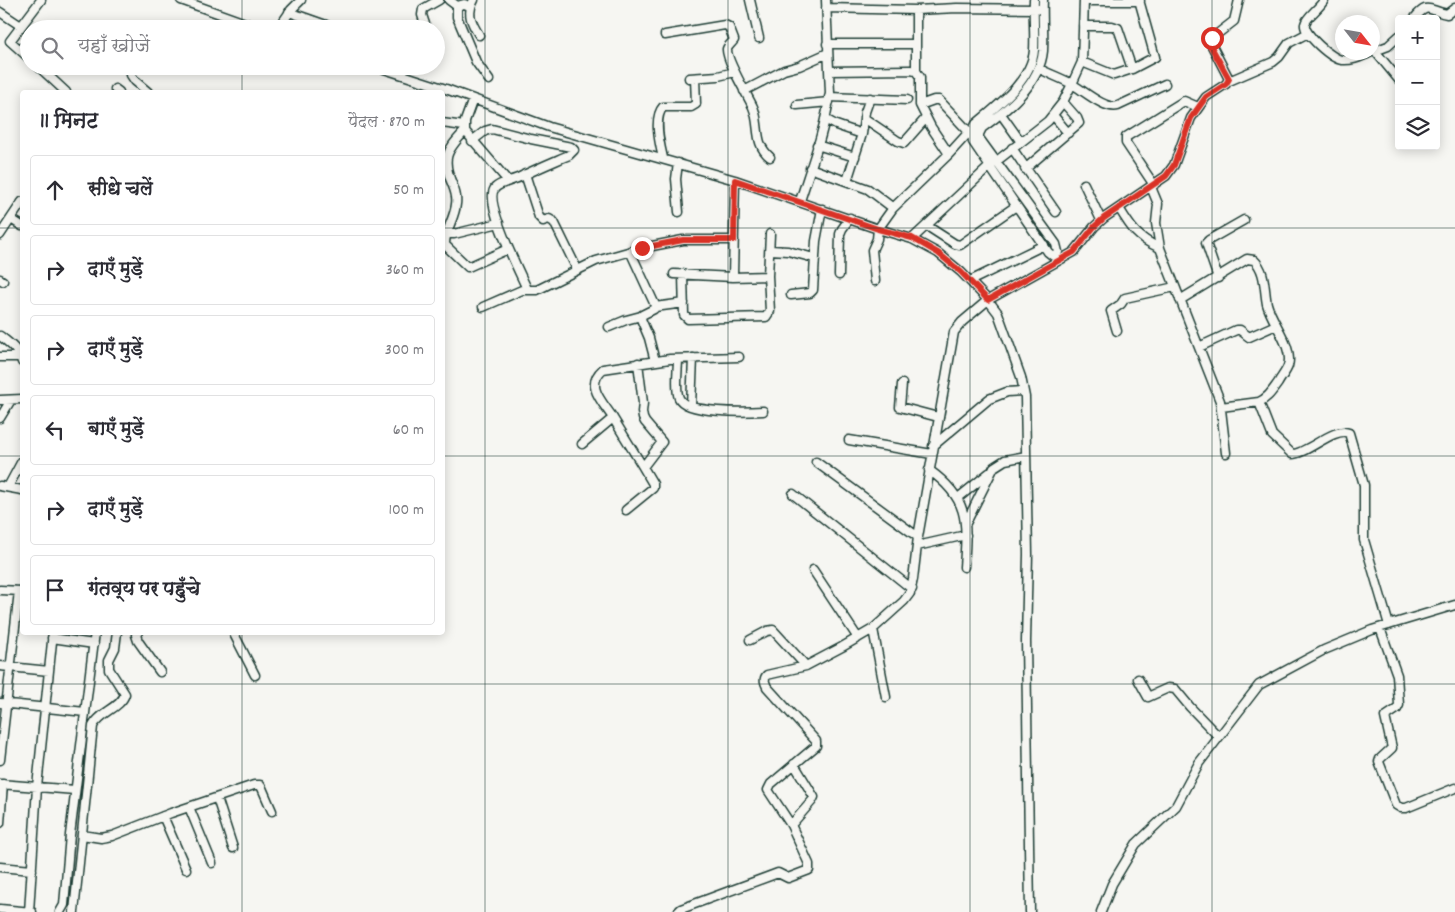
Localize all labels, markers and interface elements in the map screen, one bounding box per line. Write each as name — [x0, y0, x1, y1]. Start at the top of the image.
north arrow — [1335, 15, 1380, 60]
map controls — [1395, 15, 1440, 150]
button: + — [1395, 15, 1440, 60]
search box — [20, 20, 445, 75]
route start — [1201, 27, 1224, 50]
icon: search — [38, 34, 66, 62]
text: यहाँ खोजें — [78, 34, 150, 61]
button: − — [1395, 60, 1440, 105]
button: layers — [1395, 105, 1440, 150]
text: 11 मिनट — [40, 108, 98, 138]
text: पैदल · 870 m — [348, 111, 425, 134]
icon: ahead — [41, 176, 69, 204]
text: सीधे चलें — [88, 177, 153, 204]
text: 50 m — [393, 179, 424, 202]
route end — [631, 237, 654, 260]
icon: right — [41, 256, 69, 284]
text: दाएँ मुड़ें — [88, 257, 143, 284]
text: 360 m — [386, 259, 424, 282]
icon: right — [41, 336, 69, 364]
text: दाएँ मुड़ें — [88, 337, 143, 364]
text: 300 m — [385, 339, 424, 362]
icon: left — [41, 416, 69, 444]
text: बाएँ मुड़ें — [88, 417, 144, 444]
text: 60 m — [393, 419, 424, 442]
icon: right — [41, 496, 69, 524]
text: दाएँ मुड़ें — [88, 497, 143, 524]
text: 100 m — [388, 499, 424, 522]
icon: arrive — [41, 576, 69, 604]
text: गंतव्य पर पहुँचे — [88, 577, 200, 604]

